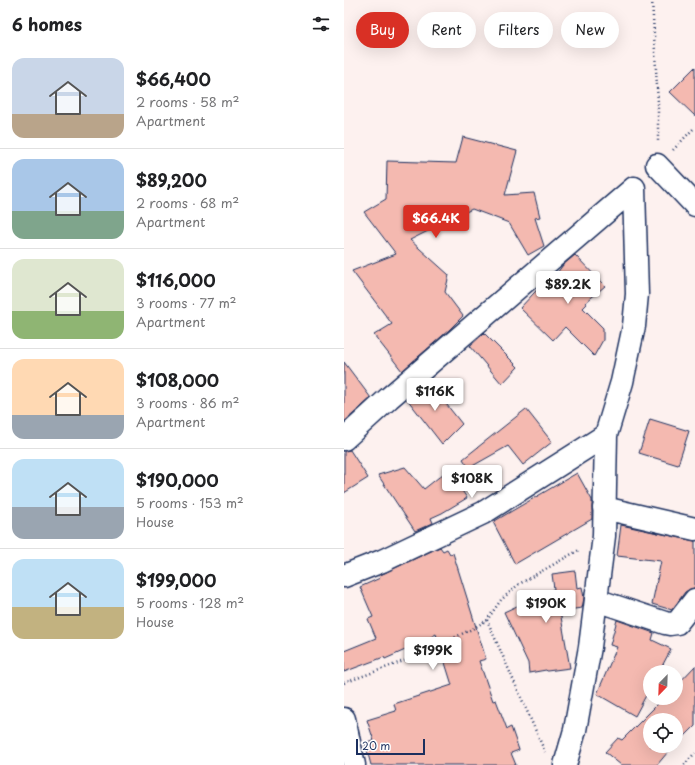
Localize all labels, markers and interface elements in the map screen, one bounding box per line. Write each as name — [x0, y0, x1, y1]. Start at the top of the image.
text: 6 homes — [12, 11, 82, 37]
chip: Buy — [356, 12, 409, 48]
chip: Rent — [417, 12, 476, 48]
chip: Filters — [484, 12, 553, 48]
chip: New — [561, 12, 619, 48]
icon: filters — [310, 13, 332, 35]
text: $66,400 — [136, 66, 211, 92]
icon: home — [44, 74, 92, 122]
text: 2 rooms · 58 m² — [136, 92, 239, 111]
text: Apartment — [136, 111, 205, 130]
text: $89,200 — [136, 167, 207, 193]
icon: home — [44, 175, 92, 223]
text: 2 rooms · 68 m² — [136, 193, 239, 212]
pin: $66.4K — [403, 205, 469, 239]
text: $66.4K — [412, 208, 460, 227]
text: Apartment — [136, 212, 205, 231]
text: $116,000 — [136, 267, 216, 293]
pin: $89.2K — [535, 271, 601, 305]
text: $89.2K — [545, 274, 591, 293]
icon: home — [44, 275, 92, 323]
text: 3 rooms · 77 m² — [136, 293, 237, 312]
text: Apartment — [136, 312, 205, 331]
text: $108,000 — [136, 367, 219, 393]
icon: home — [44, 375, 92, 423]
pin: $116K — [407, 378, 463, 412]
text: $116K — [416, 381, 455, 400]
text: 3 rooms · 86 m² — [136, 393, 239, 412]
text: Apartment — [136, 412, 205, 431]
pin: $108K — [444, 465, 500, 499]
text: $190,000 — [136, 467, 219, 493]
text: $108K — [451, 468, 493, 487]
icon: home — [44, 475, 92, 523]
text: 5 rooms · 153 m² — [136, 493, 244, 512]
text: House — [136, 512, 174, 531]
text: $199,000 — [136, 567, 216, 593]
icon: home — [44, 575, 92, 623]
pin: $190K — [518, 590, 574, 624]
text: 5 rooms · 128 m² — [136, 593, 244, 612]
text: $190K — [526, 593, 566, 612]
text: House — [136, 612, 174, 631]
pin: $199K — [405, 637, 461, 671]
text: $199K — [413, 640, 453, 659]
north arrow — [643, 665, 683, 705]
map controls — [643, 665, 683, 753]
button: locate — [643, 713, 683, 753]
scale bar — [356, 737, 425, 756]
text: 20 m — [362, 737, 390, 754]

